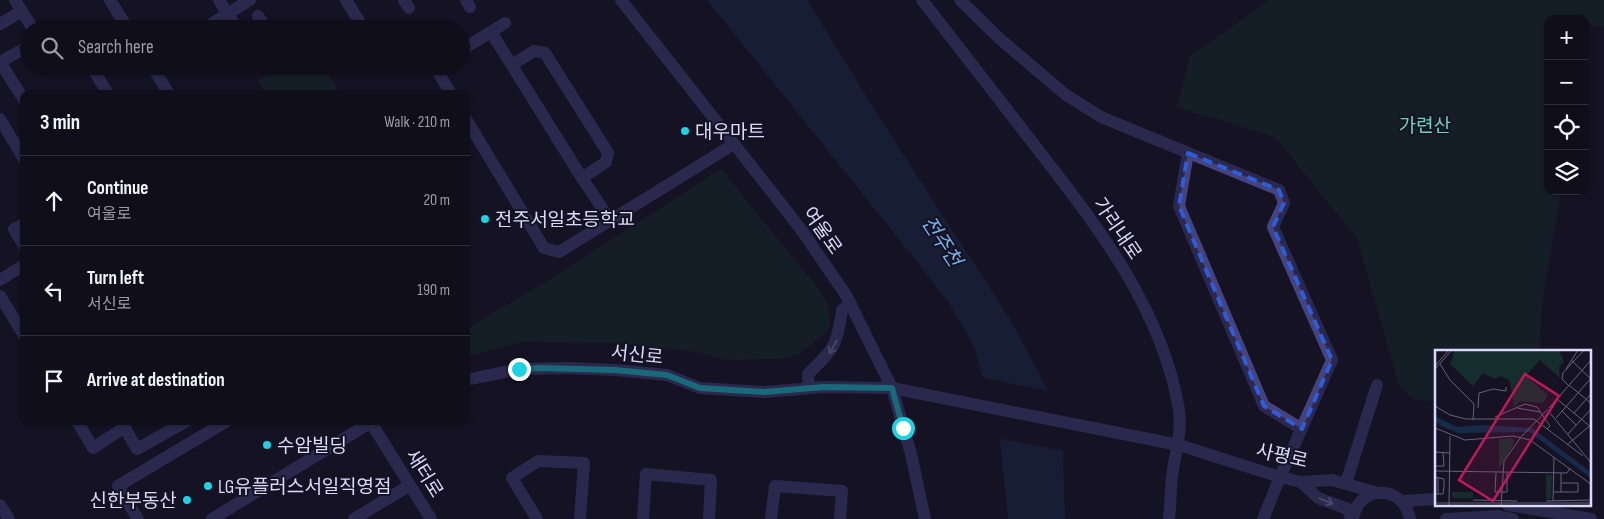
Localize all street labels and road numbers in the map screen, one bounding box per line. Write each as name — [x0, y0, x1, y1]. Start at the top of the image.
street label: 가리내로 — [1088, 193, 1146, 264]
street label: 여울로 — [797, 203, 846, 259]
street label: 서신로 — [610, 341, 664, 370]
street label: 사평로 — [1254, 439, 1310, 474]
street label: 새터로 — [400, 445, 447, 502]

